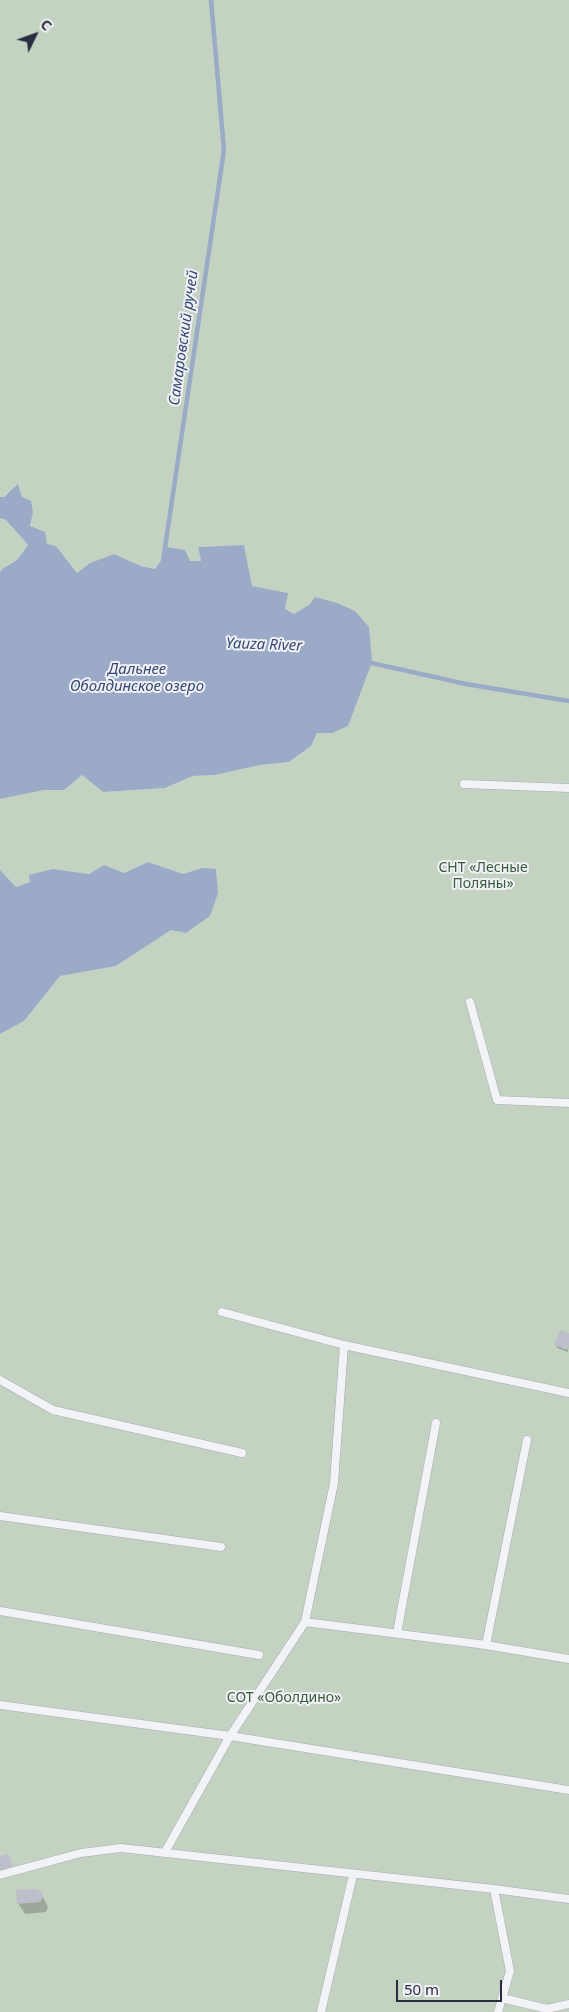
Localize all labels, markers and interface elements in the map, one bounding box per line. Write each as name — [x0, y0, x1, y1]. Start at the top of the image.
north arrow — [10, 10, 60, 60]
text: С — [36, 15, 57, 34]
water label: Самаровский ручей — [166, 269, 202, 407]
water label: Yauza River — [226, 635, 302, 655]
water label: Дальнее Оболдинское озеро — [70, 661, 204, 696]
park label: СНТ «Лесные Поляны» — [438, 860, 528, 892]
park label: СОТ «Оболдино» — [227, 1690, 341, 1706]
scale bar — [399, 1970, 505, 2002]
text: 50 m — [404, 1979, 439, 1999]

